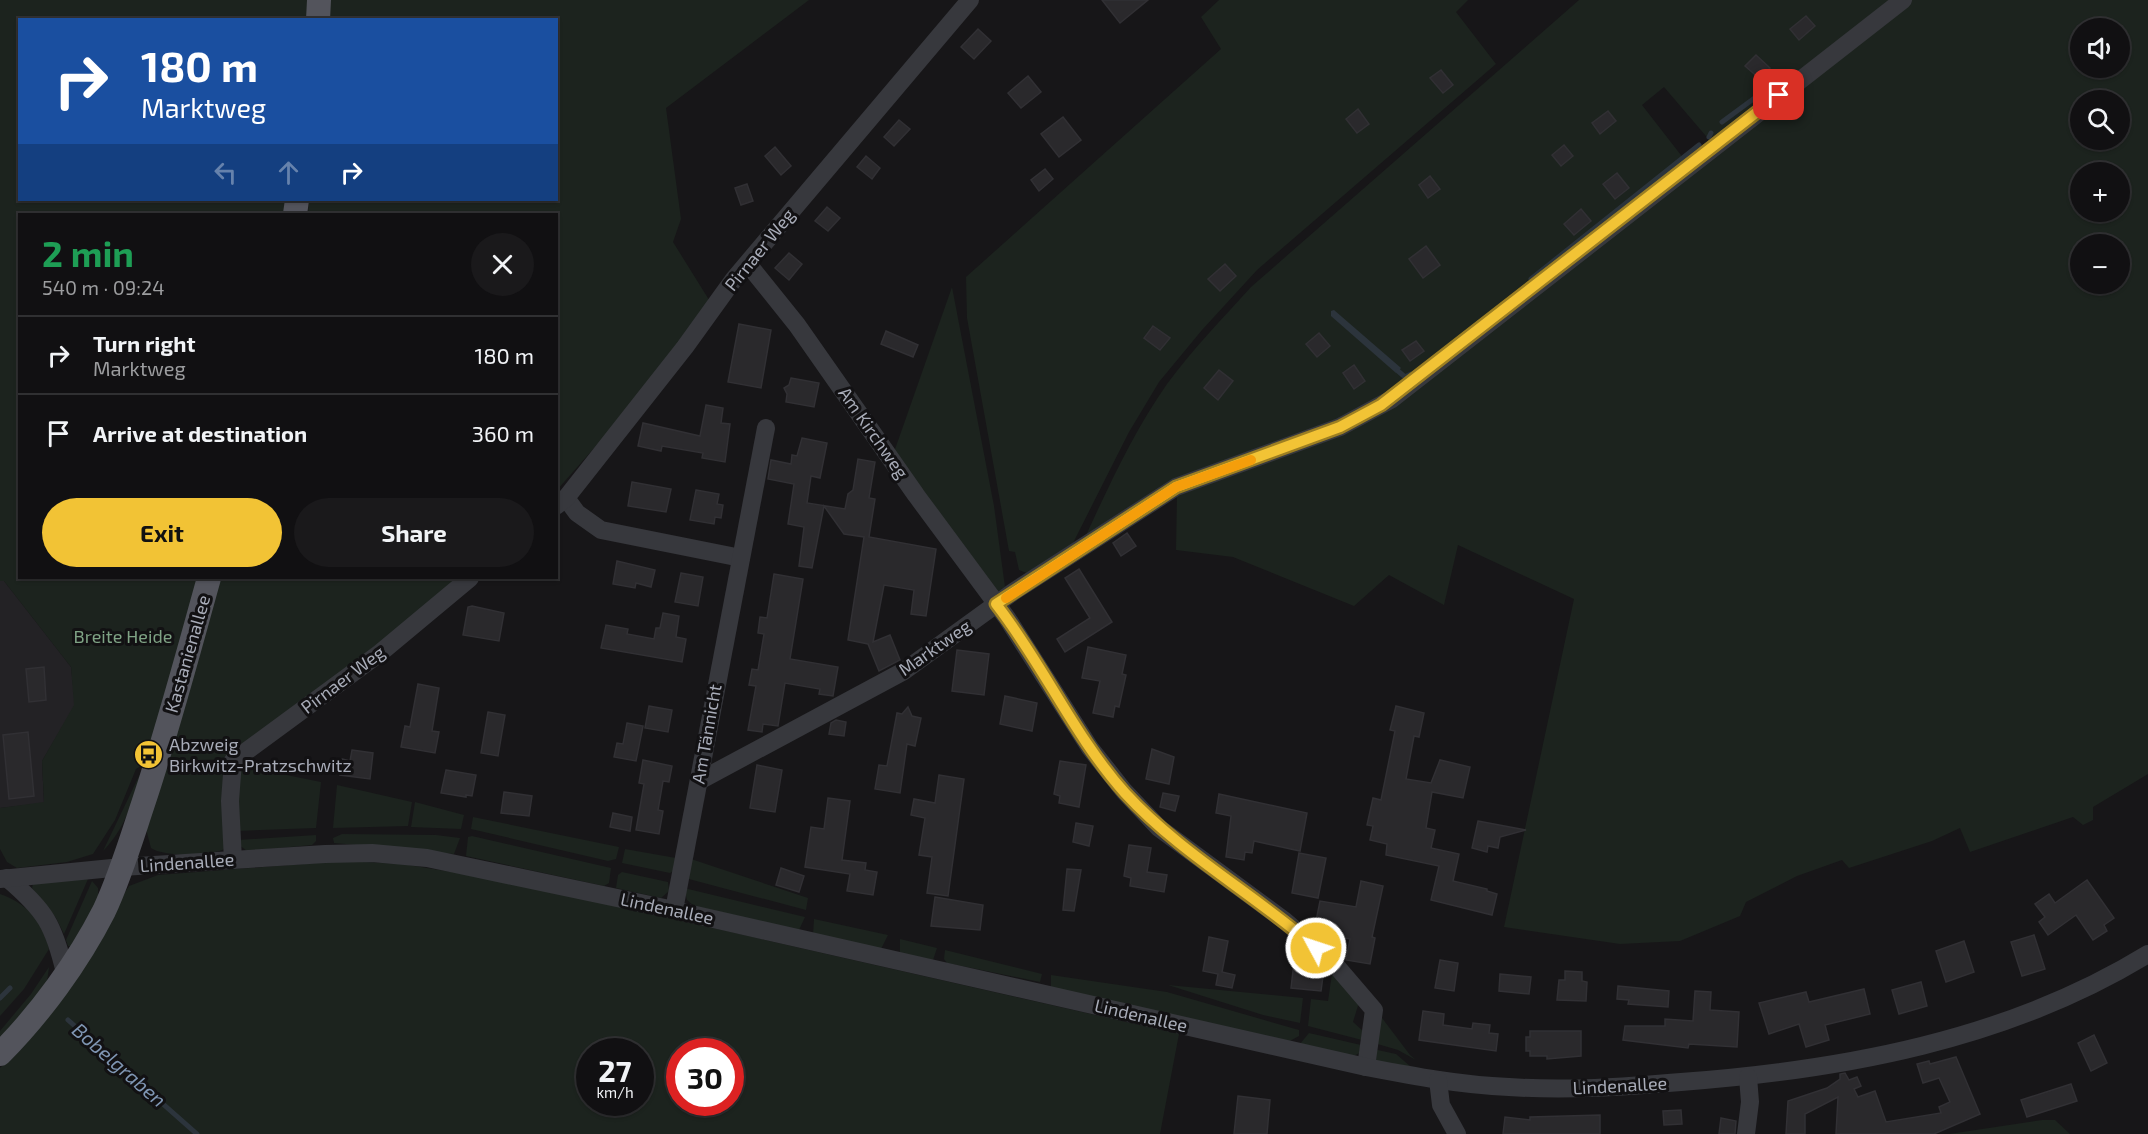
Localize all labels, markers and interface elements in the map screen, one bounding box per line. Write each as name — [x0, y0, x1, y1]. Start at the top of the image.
map controls — [2070, 18, 2130, 294]
button: sound — [2070, 18, 2130, 78]
text: 180 m — [141, 40, 258, 90]
icon: right — [42, 42, 120, 120]
pin — [1753, 69, 1804, 120]
icon: arrive — [1762, 78, 1795, 111]
button: search — [2070, 90, 2130, 150]
text: Marktweg — [141, 91, 266, 123]
icon: left — [209, 156, 242, 189]
icon: ahead — [272, 156, 305, 189]
icon: right — [335, 156, 368, 189]
button: + — [2070, 162, 2130, 222]
street label: Pirnaer Weg — [719, 204, 799, 295]
text: 2 min — [42, 231, 134, 274]
button: close — [471, 233, 534, 296]
button: − — [2070, 234, 2130, 294]
text: 540 m · 09:24 — [42, 275, 164, 299]
text: Turn right — [93, 330, 195, 356]
icon: right — [42, 339, 75, 372]
text: 180 m — [474, 342, 534, 368]
text: Marktweg — [93, 356, 186, 380]
street label: Am Kirchweg — [834, 382, 913, 482]
icon: arrive — [42, 417, 75, 450]
text: Arrive at destination — [93, 420, 307, 446]
text: 360 m — [472, 420, 534, 446]
button: Exit — [42, 498, 282, 567]
button: Share — [294, 498, 534, 567]
street label: Kastanienallee — [160, 592, 214, 715]
street label: Marktweg — [894, 614, 975, 680]
park label: Breite Heide — [74, 625, 172, 647]
street label: Pirnaer Weg — [296, 641, 389, 718]
street label: Am Tännicht — [686, 682, 726, 785]
place label: Abzweig Birkwitz-Pratzschwitz — [169, 733, 352, 776]
bus stop icon: Abzweig Birkwitz-Pratzschwitz — [132, 739, 164, 771]
street label: Lindenallee — [139, 848, 235, 876]
street label: Lindenallee — [619, 887, 716, 929]
position arrow — [1284, 916, 1348, 980]
street label: Lindenallee — [1093, 994, 1190, 1036]
water label: Bobelgraben — [68, 1017, 171, 1111]
speed limit sign: 30 — [666, 1038, 744, 1116]
text: 27 — [598, 1052, 632, 1088]
street label: Lindenallee — [1572, 1072, 1668, 1098]
text: km/h — [596, 1083, 634, 1101]

